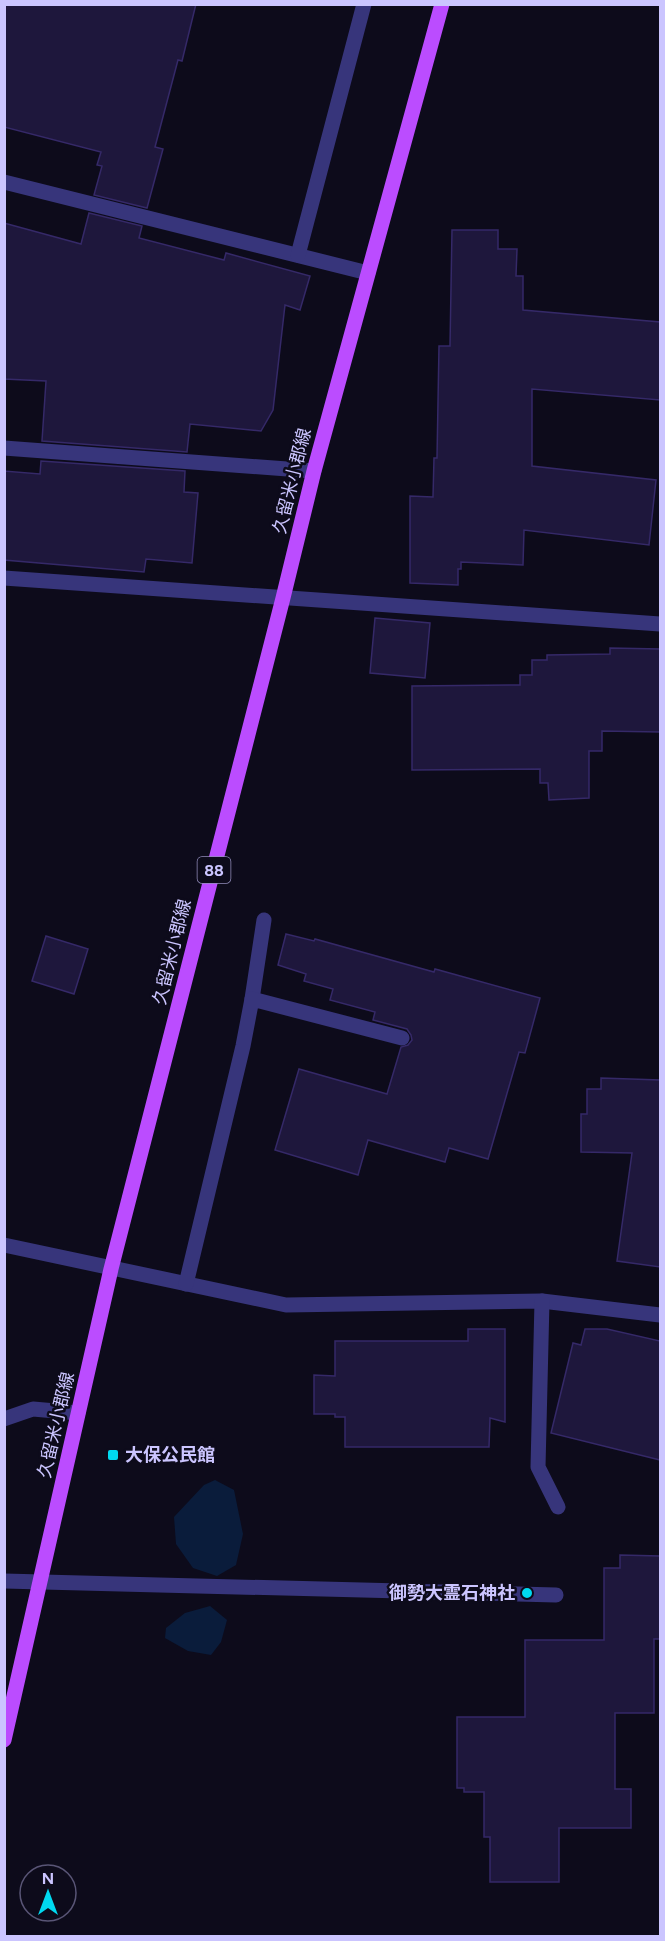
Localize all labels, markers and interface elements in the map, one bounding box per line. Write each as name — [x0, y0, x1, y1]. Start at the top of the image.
street label: 久留米小郡線 — [268, 426, 316, 536]
road number: 88 — [198, 857, 230, 883]
street label: 久留米小郡線 — [148, 897, 196, 1007]
street label: 久留米小郡線 — [33, 1370, 79, 1480]
place label: 大保公民館 — [125, 1444, 215, 1466]
marker: 大保公民館 — [106, 1448, 120, 1462]
place label: 御勢大霊石神社 — [388, 1582, 515, 1604]
marker: 御勢大霊石神社 — [520, 1586, 534, 1600]
north arrow — [18, 1863, 78, 1923]
text: N — [42, 1869, 54, 1888]

